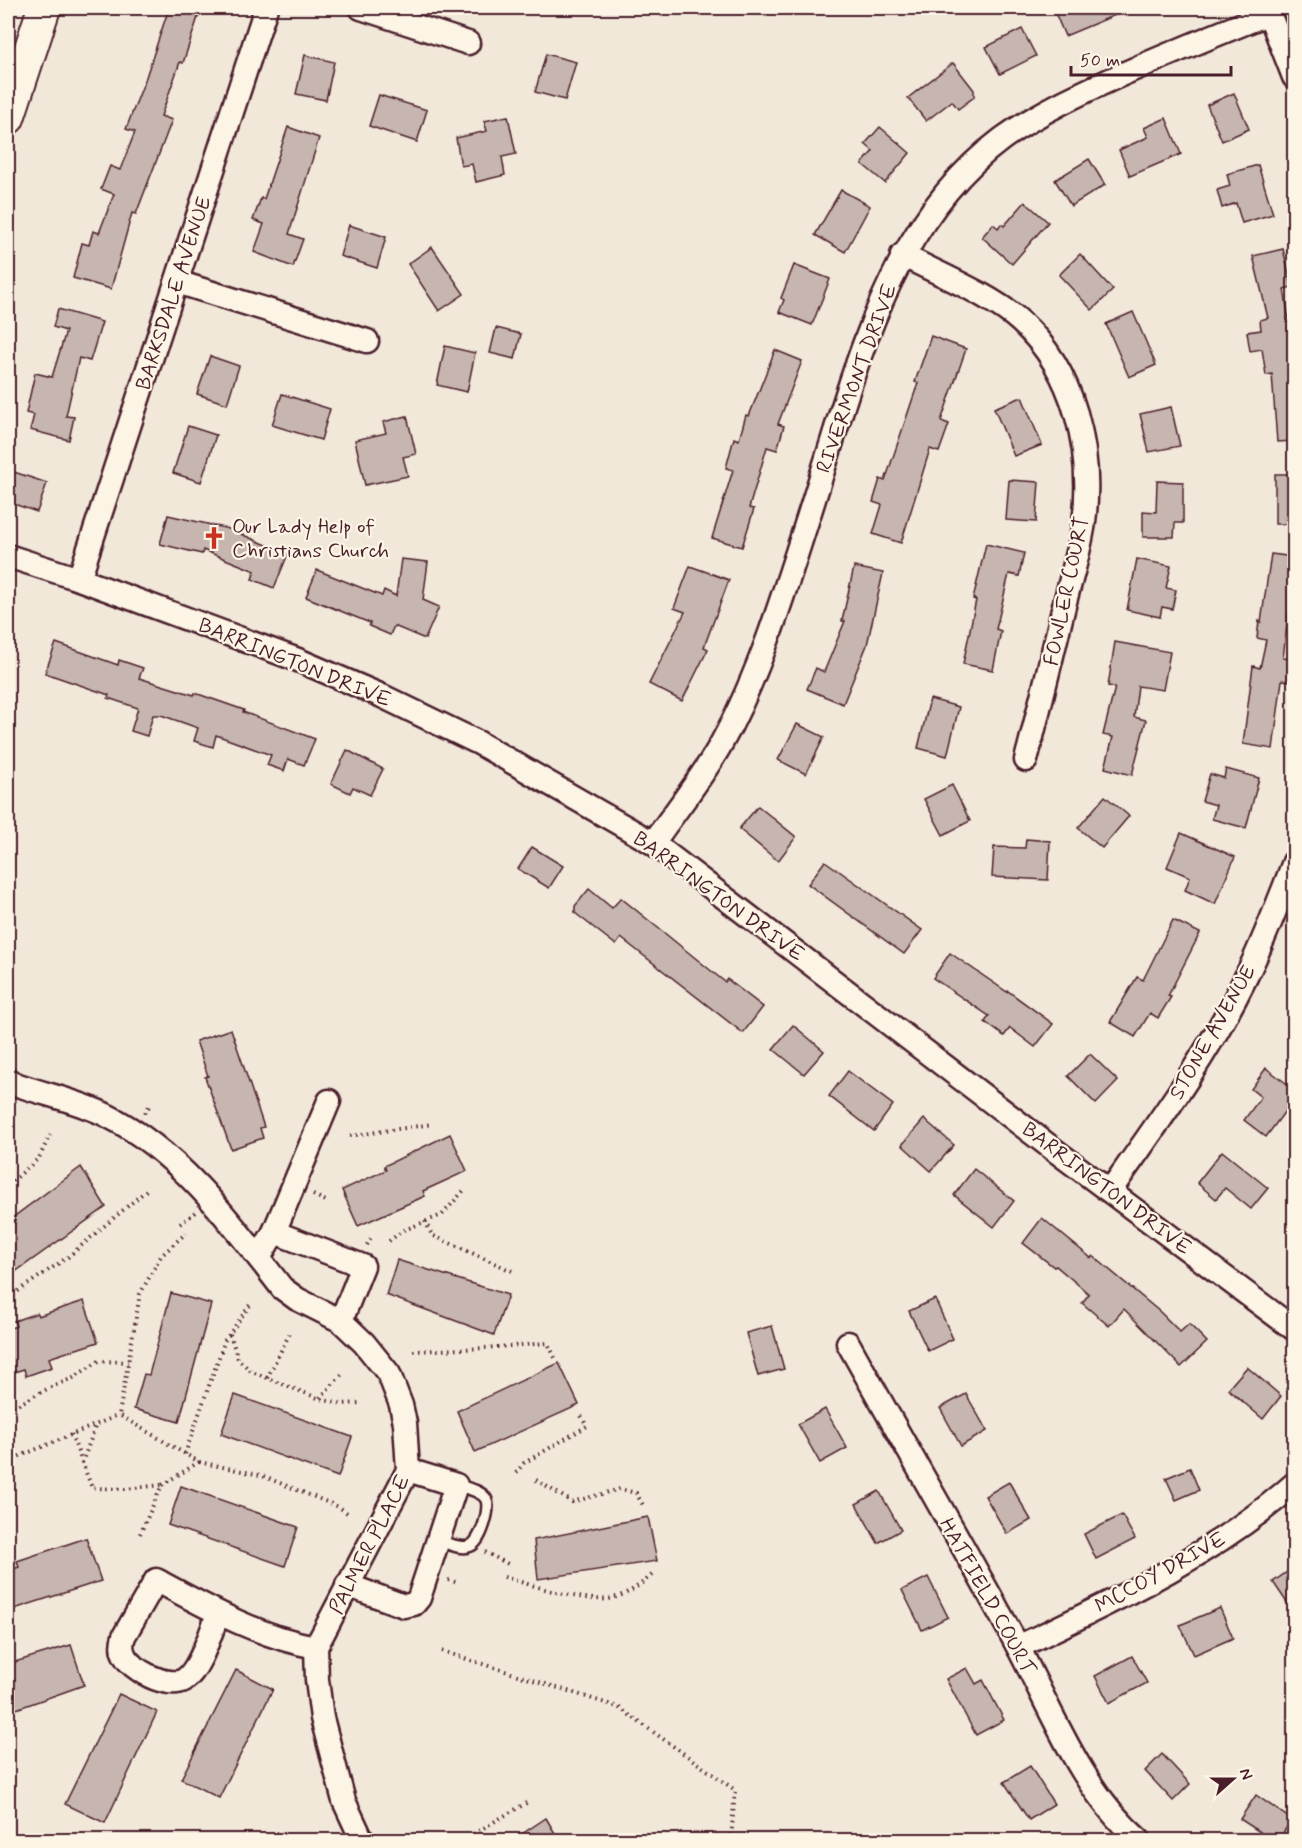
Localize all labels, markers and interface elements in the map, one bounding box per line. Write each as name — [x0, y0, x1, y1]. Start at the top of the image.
scale bar — [1071, 39, 1232, 77]
text: 50 m — [1080, 49, 1120, 73]
street label: BARKSDALE AVENUE — [129, 193, 218, 394]
street label: RIVERMONT DRIVE — [810, 280, 904, 477]
place label: Our Lady Help of Christians Church — [232, 513, 389, 565]
street label: FOWLER COURT — [1037, 514, 1096, 668]
church icon: Our Lady Help of Christians Church — [201, 525, 227, 551]
street label: BARRINGTON DRIVE — [194, 611, 395, 714]
street label: BARRINGTON DRIVE — [627, 825, 810, 969]
street label: STONE AVENUE — [1163, 960, 1263, 1105]
street label: BARRINGTON DRIVE — [1016, 1116, 1197, 1262]
street label: PALMER PLACE — [323, 1470, 417, 1619]
street label: HATFIELD COURT — [932, 1513, 1042, 1681]
street label: MCCOY DRIVE — [1090, 1525, 1231, 1620]
north arrow — [1203, 1749, 1263, 1809]
text: N — [1234, 1765, 1257, 1783]

